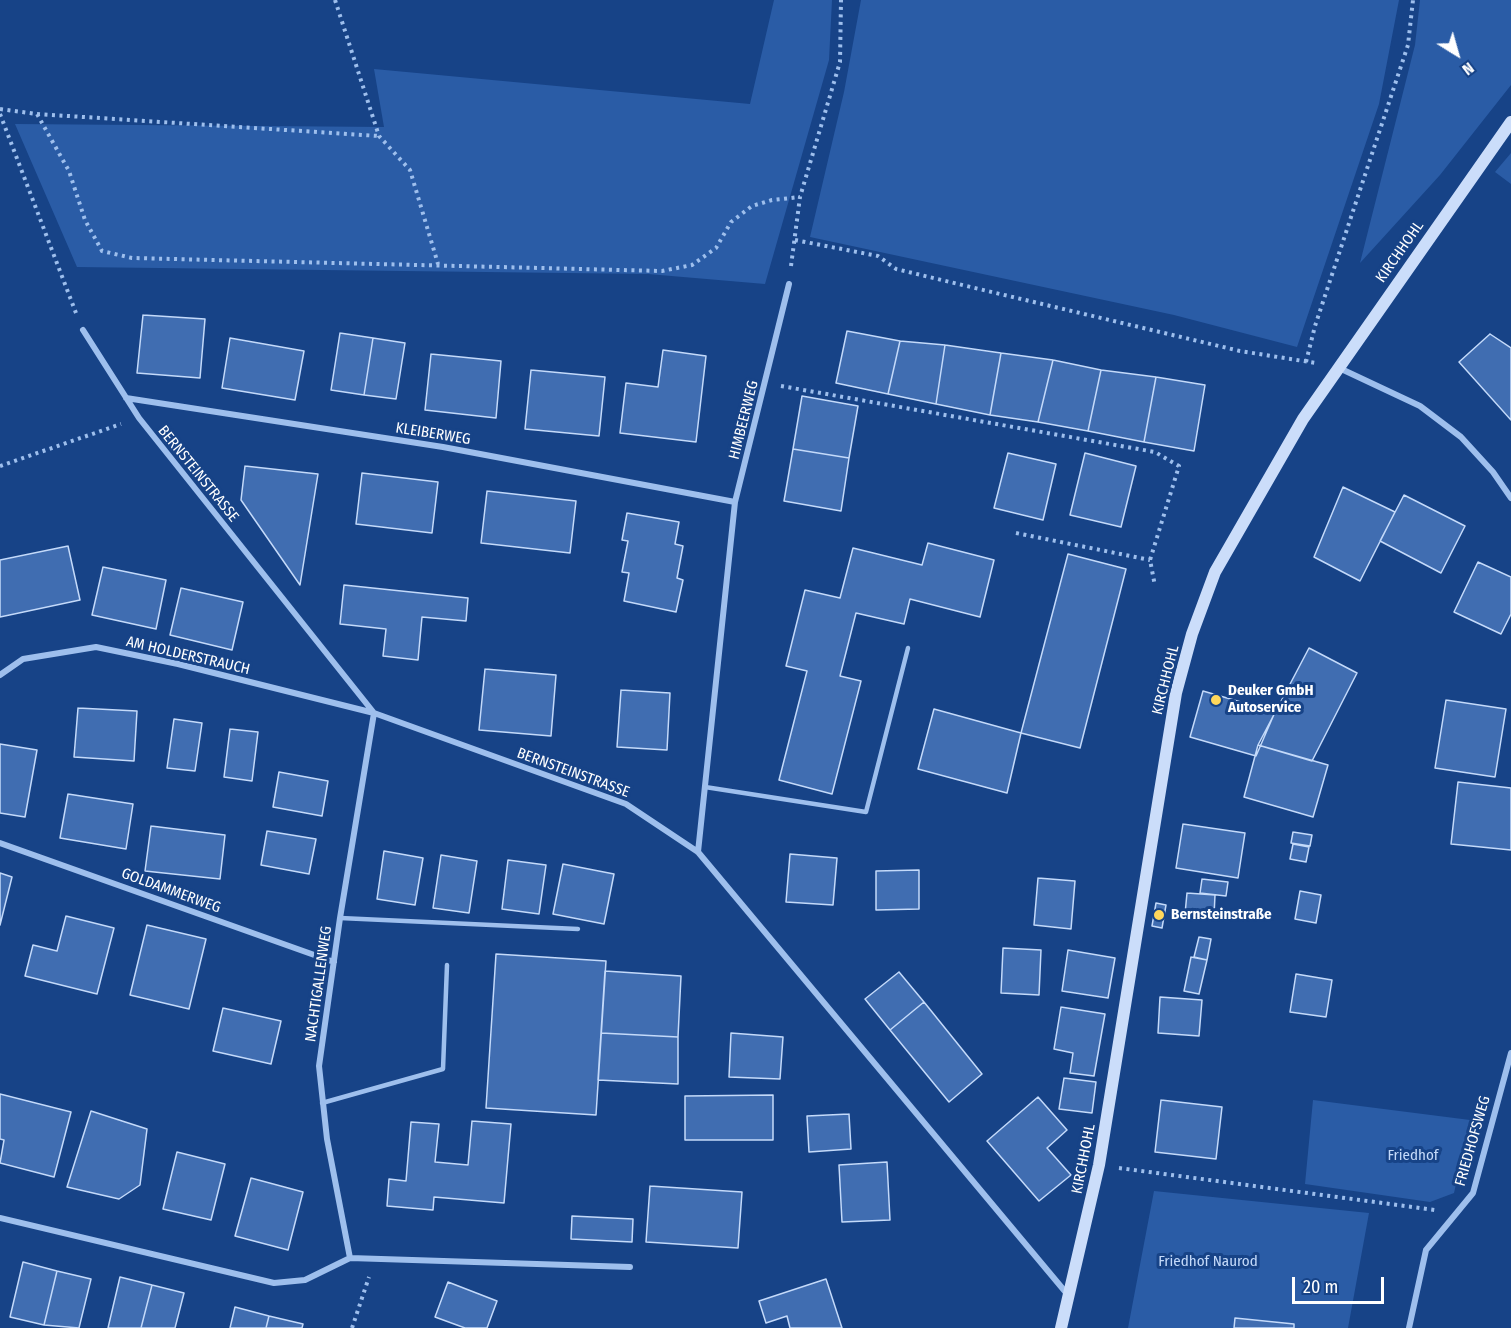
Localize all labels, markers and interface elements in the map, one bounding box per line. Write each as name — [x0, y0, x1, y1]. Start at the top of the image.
north arrow — [1427, 24, 1487, 84]
text: N — [1459, 58, 1478, 79]
street label: KIRCHHOHL — [1372, 218, 1428, 286]
street label: HIMBEERWEG — [725, 379, 763, 461]
street label: KLEIBERWEG — [394, 419, 472, 449]
street label: BERNSTEINSTRASSE — [154, 422, 242, 526]
street label: AM HOLDERSTRAUCH — [124, 633, 252, 679]
street label: KIRCHHOHL — [1149, 643, 1183, 717]
place label: Deuker GmbH Autoservice — [1228, 682, 1313, 717]
marker: Deuker GmbH Autoservice — [1209, 693, 1223, 707]
street label: BERNSTEINSTRASSE — [514, 744, 632, 802]
street label: GOLDAMMERWEG — [119, 865, 223, 917]
place label: Bernsteinstraße — [1171, 906, 1272, 924]
marker: Bernsteinstraße — [1152, 908, 1166, 922]
street label: NACHTIGALLENWEG — [302, 925, 336, 1043]
street label: FRIEDHOFSWEG — [1452, 1094, 1494, 1188]
street label: KIRCHHOHL — [1068, 1123, 1100, 1195]
park label: Friedhof — [1388, 1147, 1438, 1165]
park label: Friedhof Naurod — [1158, 1253, 1258, 1271]
scale bar — [1295, 1265, 1386, 1303]
text: 20 m — [1303, 1276, 1338, 1298]

